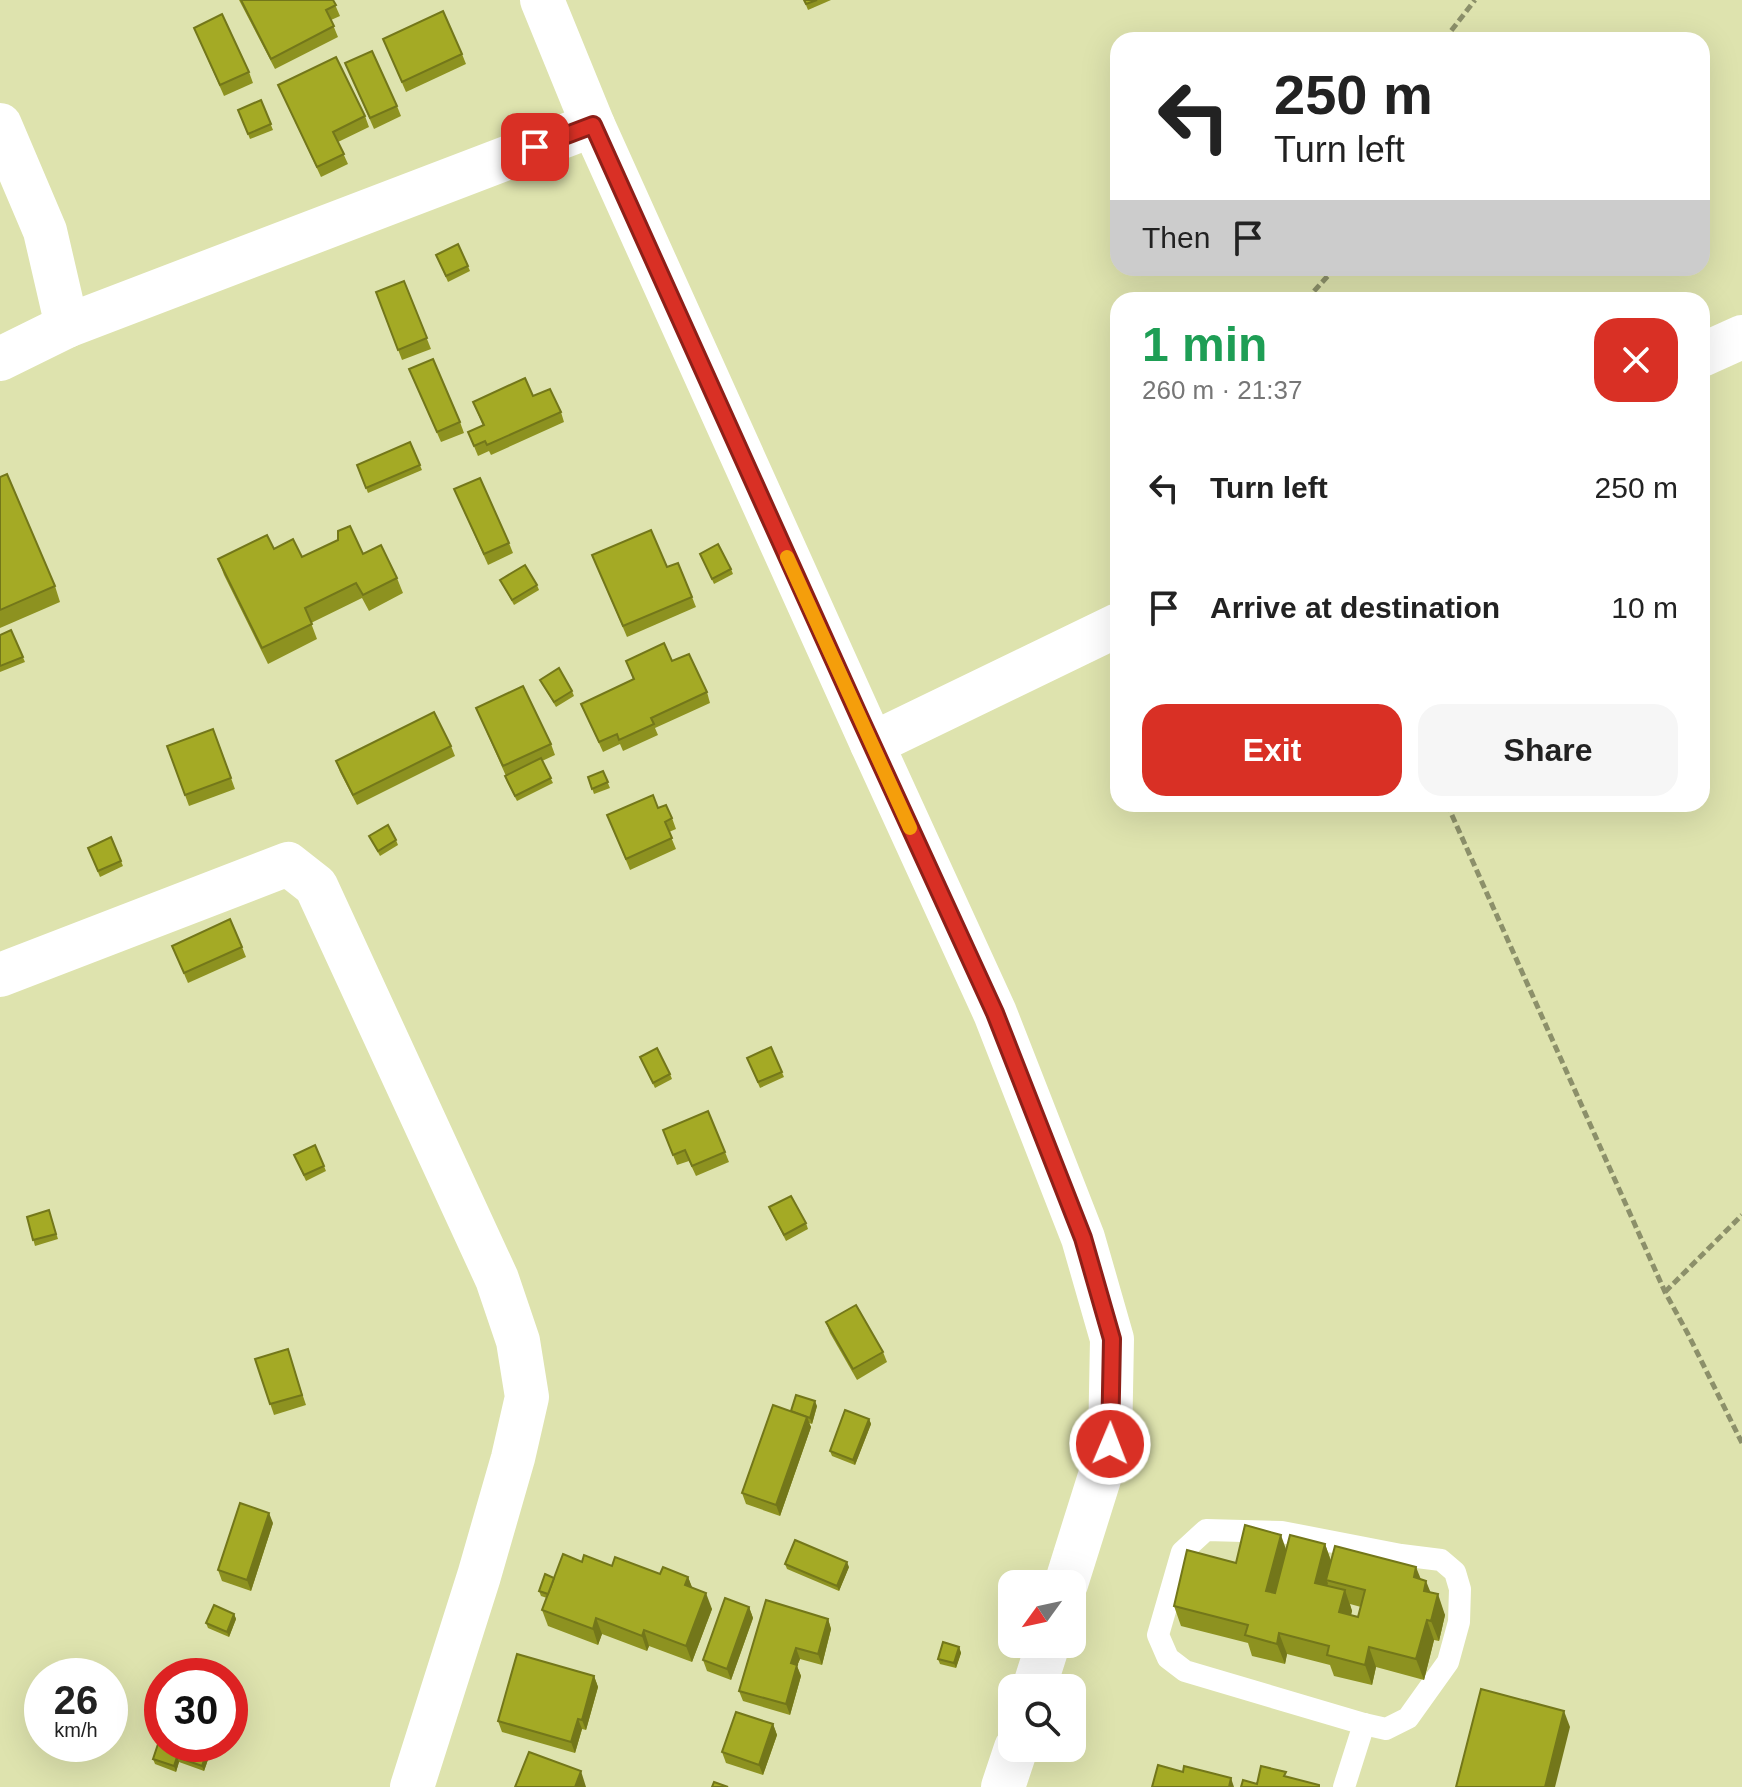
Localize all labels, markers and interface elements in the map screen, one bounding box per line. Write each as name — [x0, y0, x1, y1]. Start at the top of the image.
text: 250 m — [1274, 63, 1433, 126]
icon: left — [1142, 64, 1246, 168]
pin — [501, 113, 569, 181]
icon: arrive — [513, 125, 557, 169]
text: Turn left — [1274, 129, 1405, 170]
icon: arrive — [1226, 216, 1270, 260]
text: Then — [1142, 221, 1210, 254]
text: 1 min — [1142, 318, 1267, 371]
button: close — [1594, 318, 1678, 402]
text: 260 m · 21:37 — [1142, 375, 1302, 405]
icon: left — [1142, 466, 1186, 510]
text: Turn left — [1210, 471, 1328, 504]
text: 250 m — [1595, 471, 1678, 504]
icon: arrive — [1142, 586, 1186, 630]
text: Arrive at destination — [1210, 591, 1500, 624]
text: 10 m — [1611, 591, 1678, 624]
button: Exit — [1142, 704, 1402, 796]
button: Share — [1418, 704, 1678, 796]
position arrow — [1068, 1402, 1152, 1486]
north arrow — [998, 1570, 1086, 1658]
map controls — [998, 1570, 1086, 1762]
speed limit sign: 30 — [144, 1658, 248, 1762]
button: search — [998, 1674, 1086, 1762]
text: 26 — [54, 1678, 98, 1722]
text: km/h — [54, 1719, 98, 1741]

